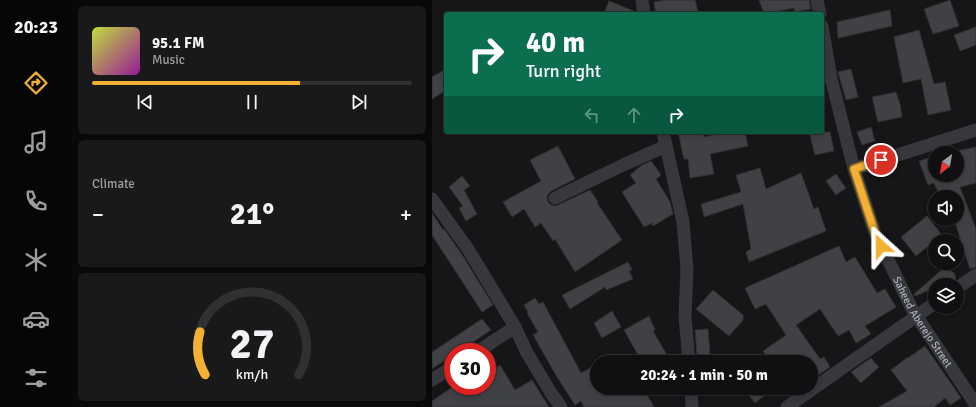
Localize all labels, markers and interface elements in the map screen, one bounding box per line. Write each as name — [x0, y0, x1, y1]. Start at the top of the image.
text: 20:23 — [14, 16, 58, 38]
text: 40 m — [526, 26, 585, 60]
icon: right — [460, 28, 512, 80]
text: 95.1 FM — [152, 34, 204, 52]
text: Music — [152, 52, 185, 68]
text: Turn right — [526, 60, 601, 82]
icon: directions — [22, 69, 50, 97]
icon: previous — [134, 91, 156, 113]
icon: pause — [241, 91, 263, 113]
icon: next — [348, 91, 370, 113]
icon: left — [581, 104, 603, 126]
icon: ahead — [623, 104, 645, 126]
icon: right — [665, 104, 687, 126]
icon: music — [22, 128, 50, 156]
pin — [864, 143, 898, 177]
north arrow — [928, 146, 964, 182]
map controls — [928, 146, 964, 314]
icon: arrive — [870, 149, 892, 171]
text: Climate — [92, 176, 135, 192]
icon: phone — [22, 187, 50, 215]
button: sound — [928, 190, 964, 226]
text: 21° — [230, 196, 274, 233]
text: − — [92, 201, 104, 228]
text: + — [400, 201, 412, 228]
position arrow — [860, 225, 902, 267]
button: search — [928, 234, 964, 270]
icon: climate — [22, 246, 50, 274]
street label: Saheed Aberejo Street — [890, 274, 955, 370]
button: layers — [928, 278, 964, 314]
icon: car — [22, 305, 50, 333]
text: 27 — [230, 319, 274, 370]
speed limit sign: 30 — [444, 343, 496, 395]
icon: filters — [22, 364, 50, 392]
text: km/h — [236, 366, 268, 383]
text: 20:24 · 1 min · 50 m — [640, 366, 768, 384]

